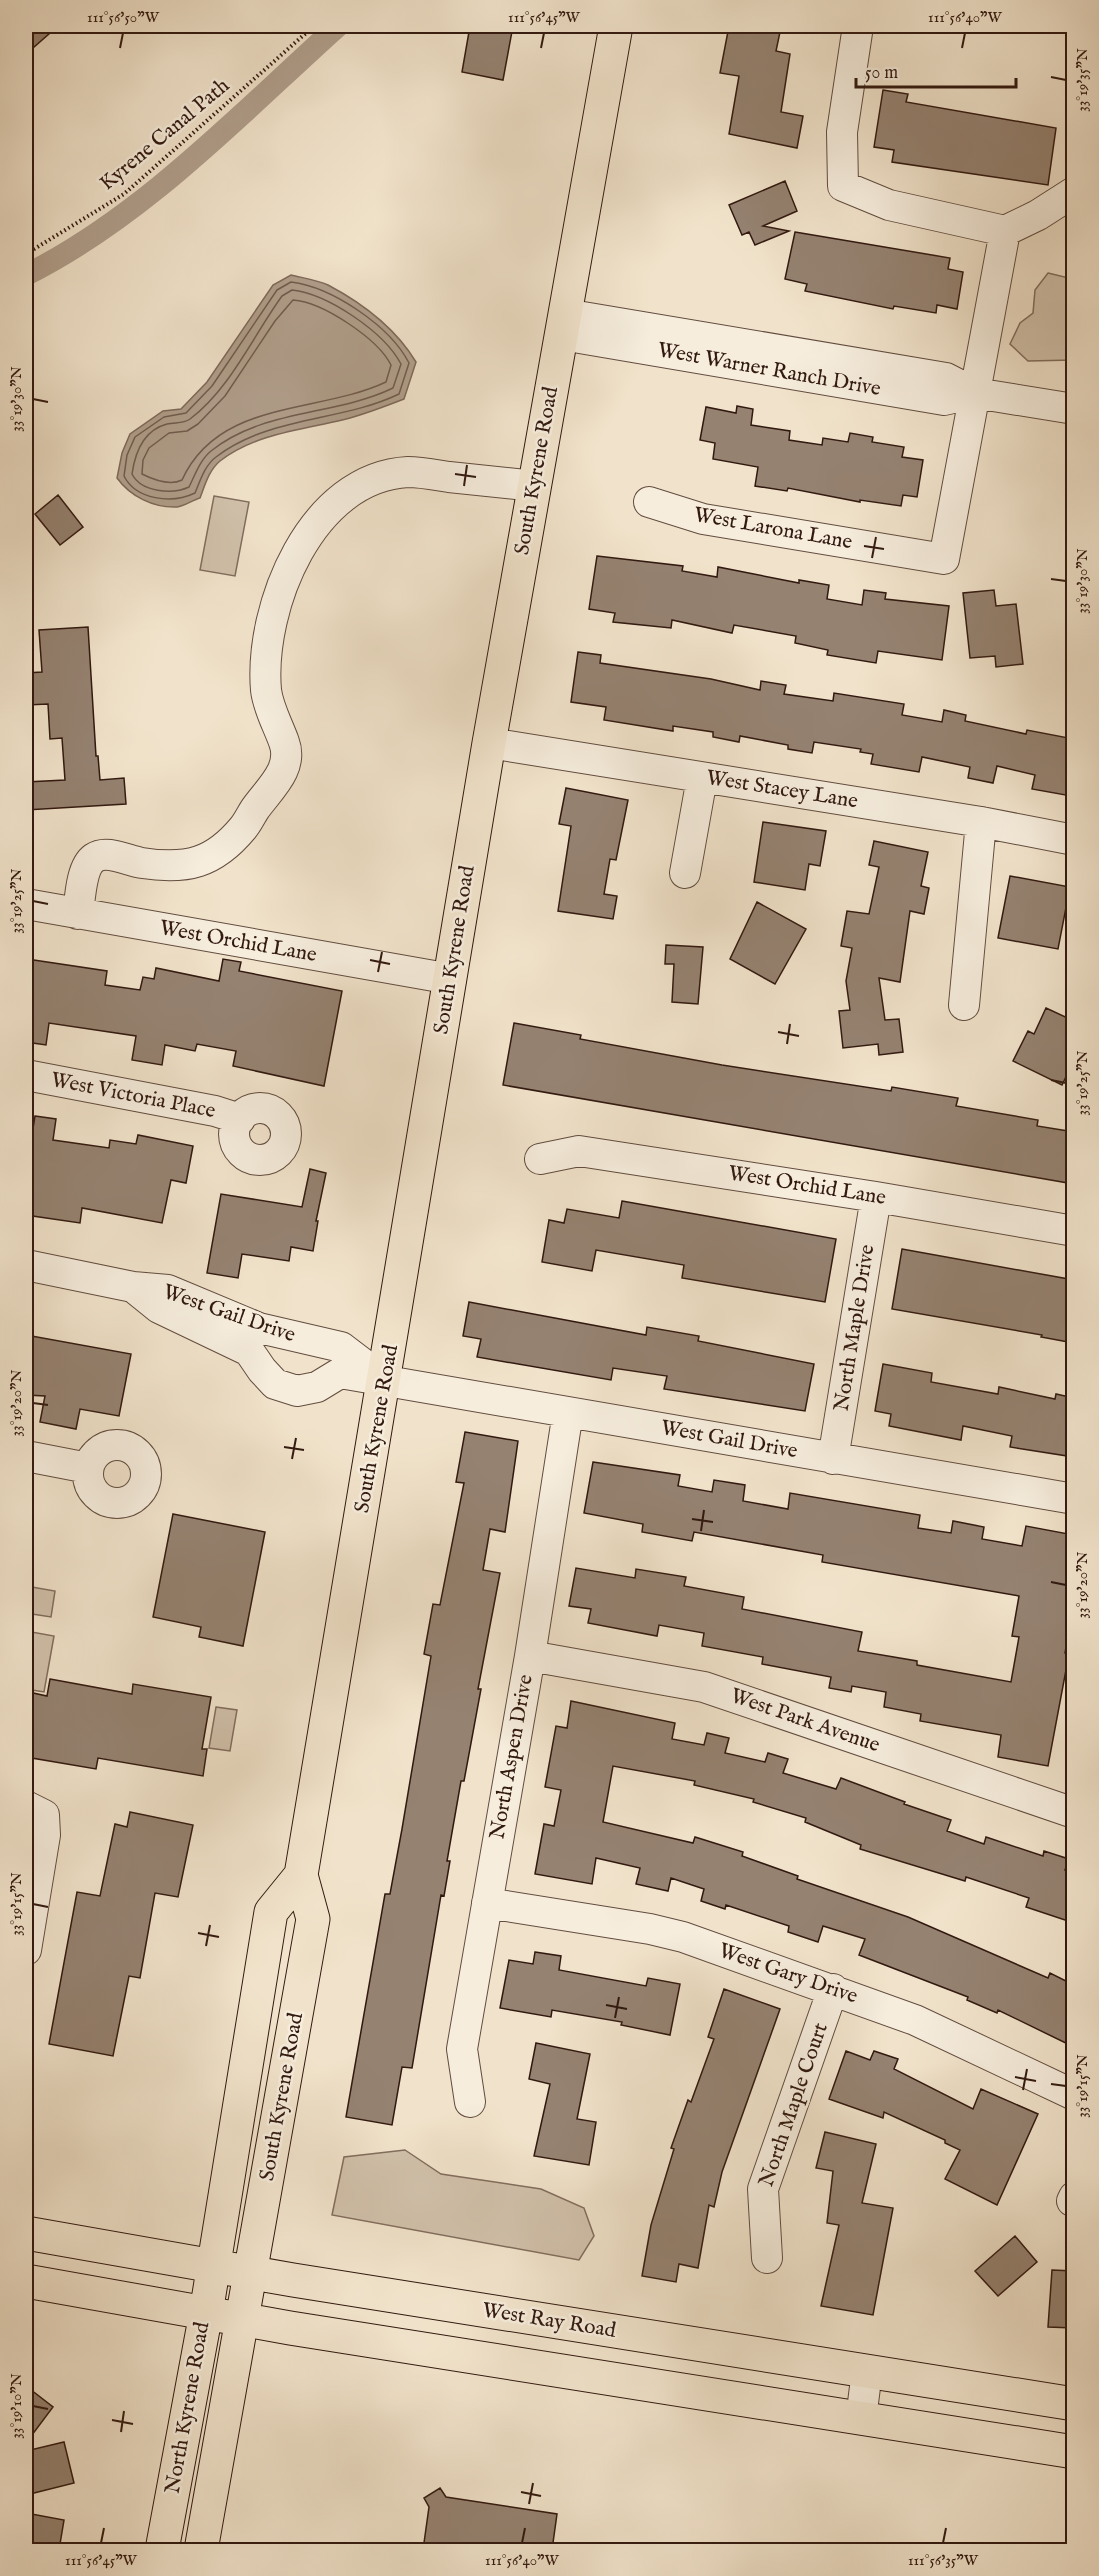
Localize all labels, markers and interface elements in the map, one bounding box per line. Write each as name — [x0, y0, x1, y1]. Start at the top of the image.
text: 111°56'50"W — [87, 8, 160, 27]
text: 111°56'45"W — [508, 8, 581, 27]
text: 111°56'40"W — [928, 8, 1003, 27]
text: 33°19'35"N — [1073, 48, 1092, 112]
scale bar — [856, 51, 1016, 89]
text: 50 m — [865, 62, 898, 85]
street label: Kyrene Canal Path — [95, 73, 235, 197]
street label: West Warner Ranch Drive — [655, 337, 883, 403]
text: 33°19'30"N — [7, 366, 26, 432]
street label: South Kyrene Road — [509, 384, 565, 557]
street label: West Larona Lane — [692, 502, 855, 556]
text: 33°19'30"N — [1073, 548, 1092, 614]
street label: West Stacey Lane — [704, 765, 860, 815]
street label: South Kyrene Road — [428, 863, 482, 1036]
text: 33°19'25"N — [7, 868, 26, 934]
street label: West Orchid Lane — [157, 915, 319, 969]
text: 33°19'25"N — [1073, 1050, 1092, 1116]
street label: West Victoria Place — [48, 1067, 218, 1125]
street label: West Orchid Lane — [726, 1160, 888, 1212]
street label: North Maple Drive — [828, 1242, 882, 1413]
street label: West Gail Drive — [159, 1279, 299, 1349]
street label: South Kyrene Road — [349, 1342, 405, 1515]
text: 33°19'20"N — [7, 1369, 26, 1437]
street label: West Gail Drive — [658, 1415, 800, 1465]
text: 33°19'20"N — [1073, 1551, 1092, 1619]
street label: North Aspen Drive — [484, 1672, 540, 1841]
street label: West Park Avenue — [727, 1683, 884, 1759]
text: 33°19'15"N — [7, 1872, 26, 1936]
street label: West Gary Drive — [715, 1938, 861, 2011]
street label: South Kyrene Road — [254, 2010, 310, 2183]
street label: North Maple Court — [753, 2019, 835, 2191]
text: 33°19'15"N — [1073, 2054, 1092, 2118]
street label: West Ray Road — [480, 2297, 619, 2345]
street label: North Kyrene Road — [160, 2319, 217, 2496]
text: 33°19'10"N — [7, 2373, 26, 2439]
text: 111°56'45"W — [65, 2551, 138, 2570]
text: 111°56'40"W — [485, 2551, 560, 2570]
text: 111°56'35"W — [908, 2551, 979, 2570]

